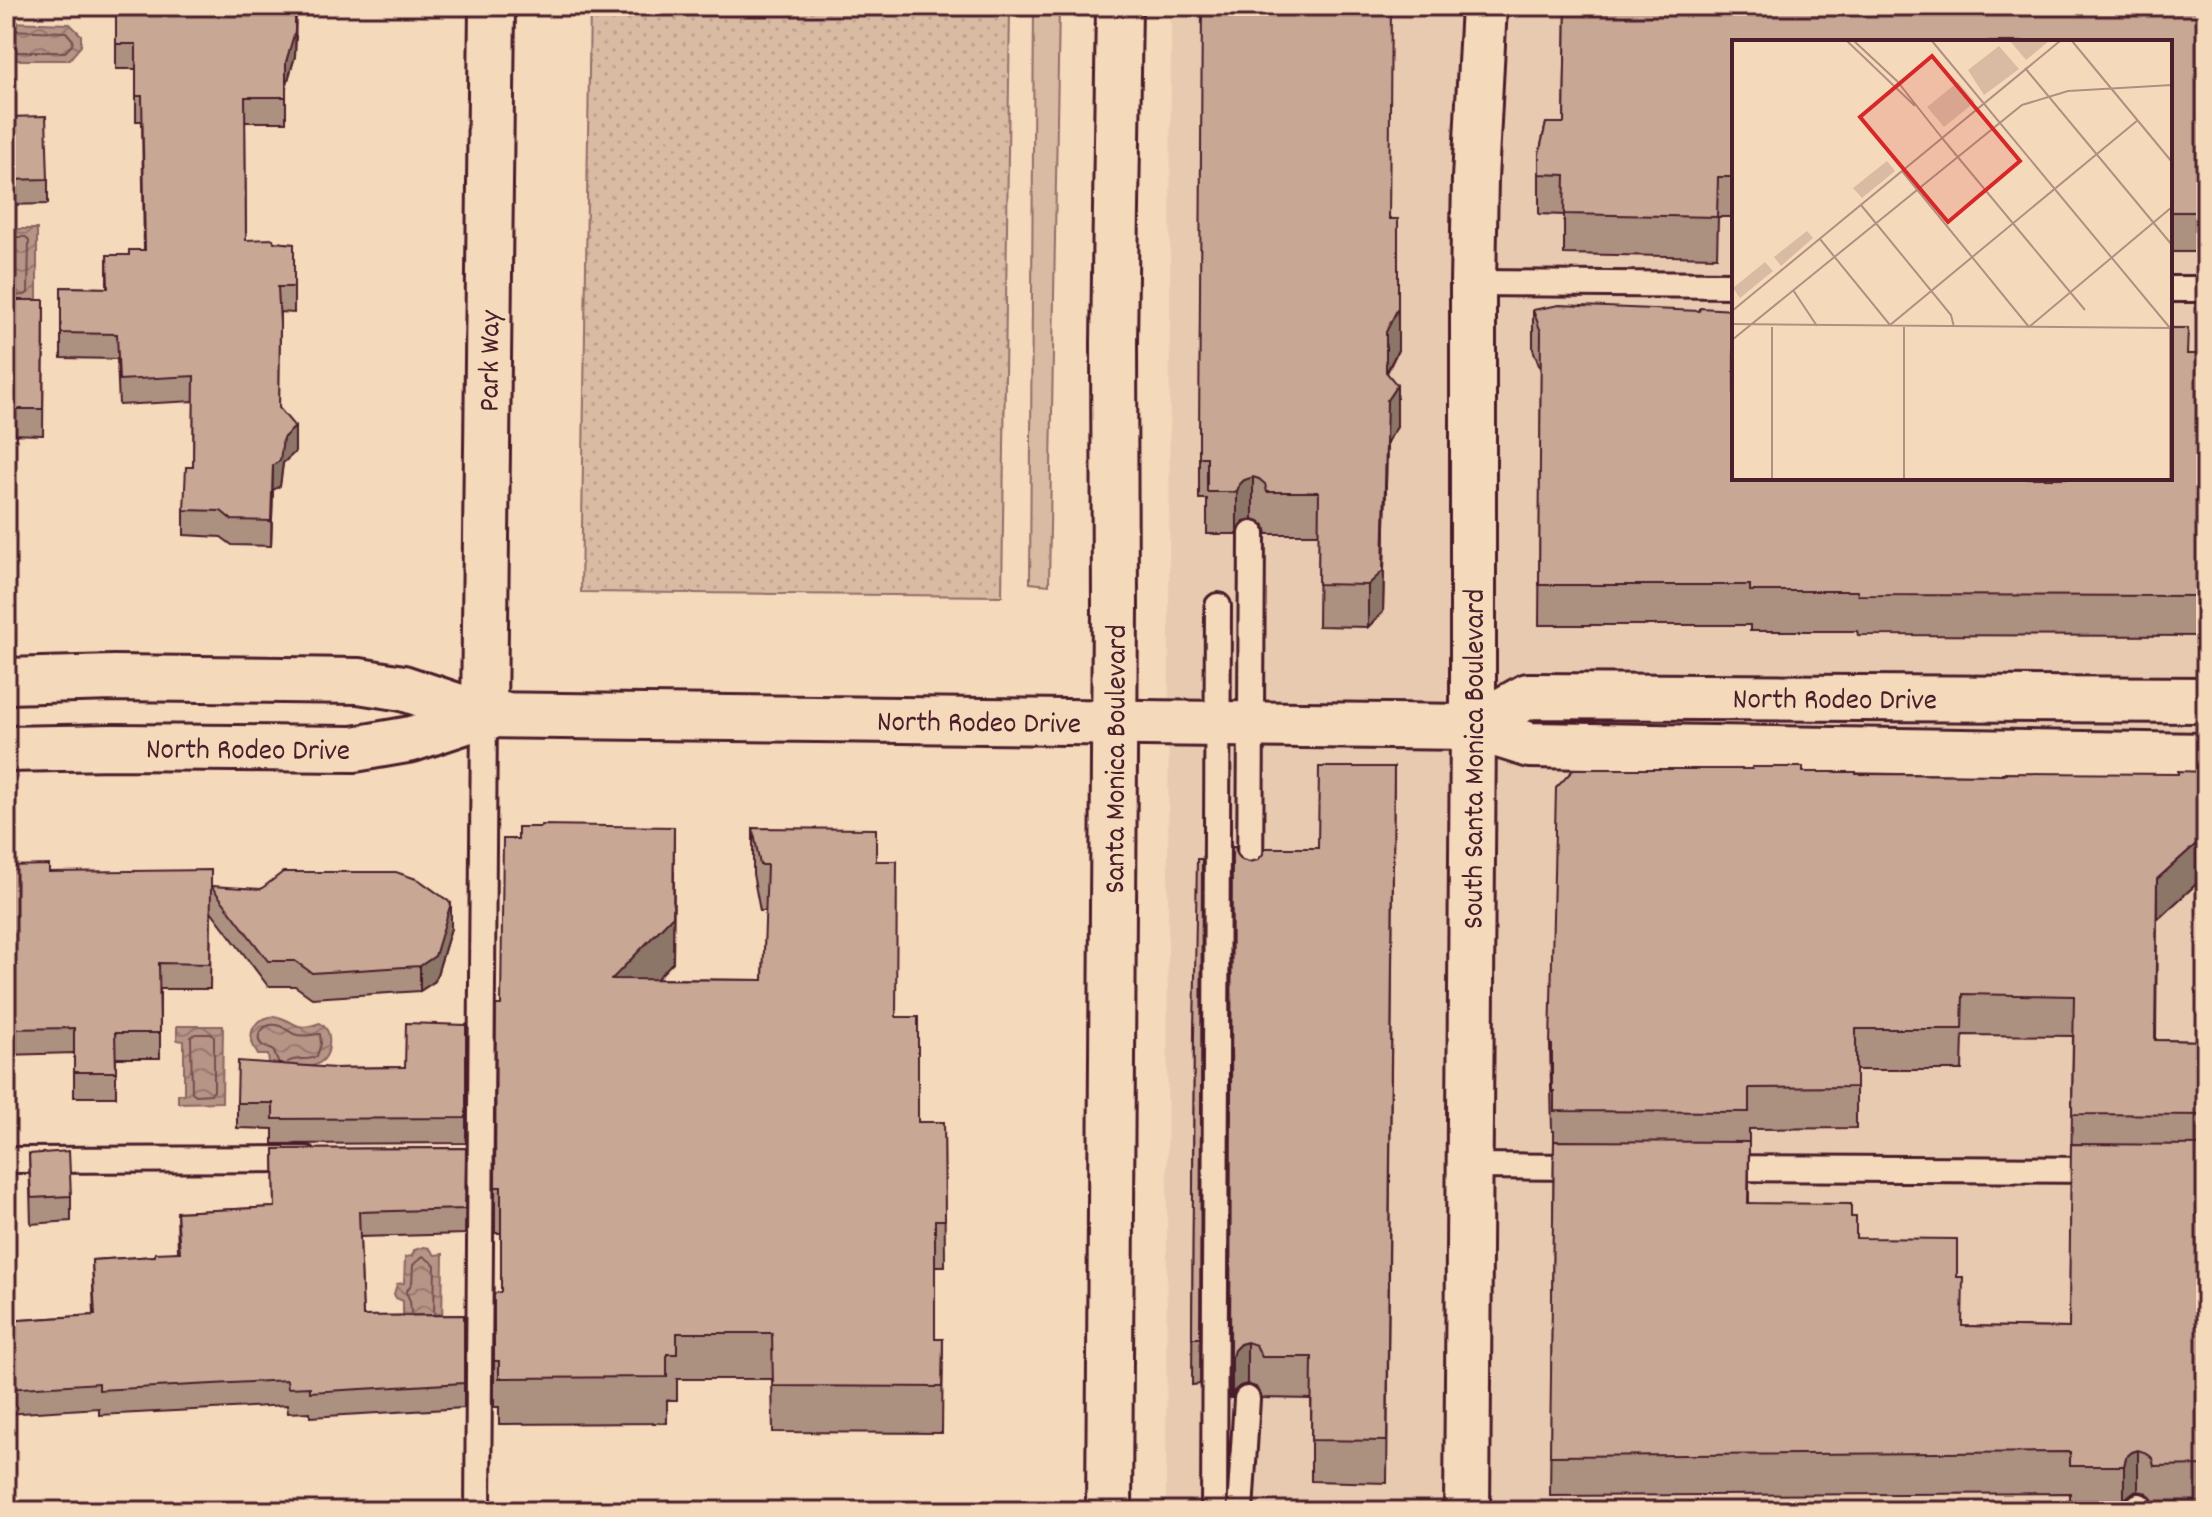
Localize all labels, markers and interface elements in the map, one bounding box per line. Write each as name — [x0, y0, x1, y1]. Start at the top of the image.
inset map — [1732, 40, 2172, 480]
street label: Park Way — [470, 309, 515, 412]
street label: South Santa Monica Boulevard — [1454, 589, 1499, 929]
street label: Santa Monica Boulevard — [1096, 624, 1141, 894]
street label: North Rodeo Drive — [1733, 680, 1937, 724]
street label: North Rodeo Drive — [876, 703, 1081, 748]
street label: North Rodeo Drive — [146, 730, 350, 775]

